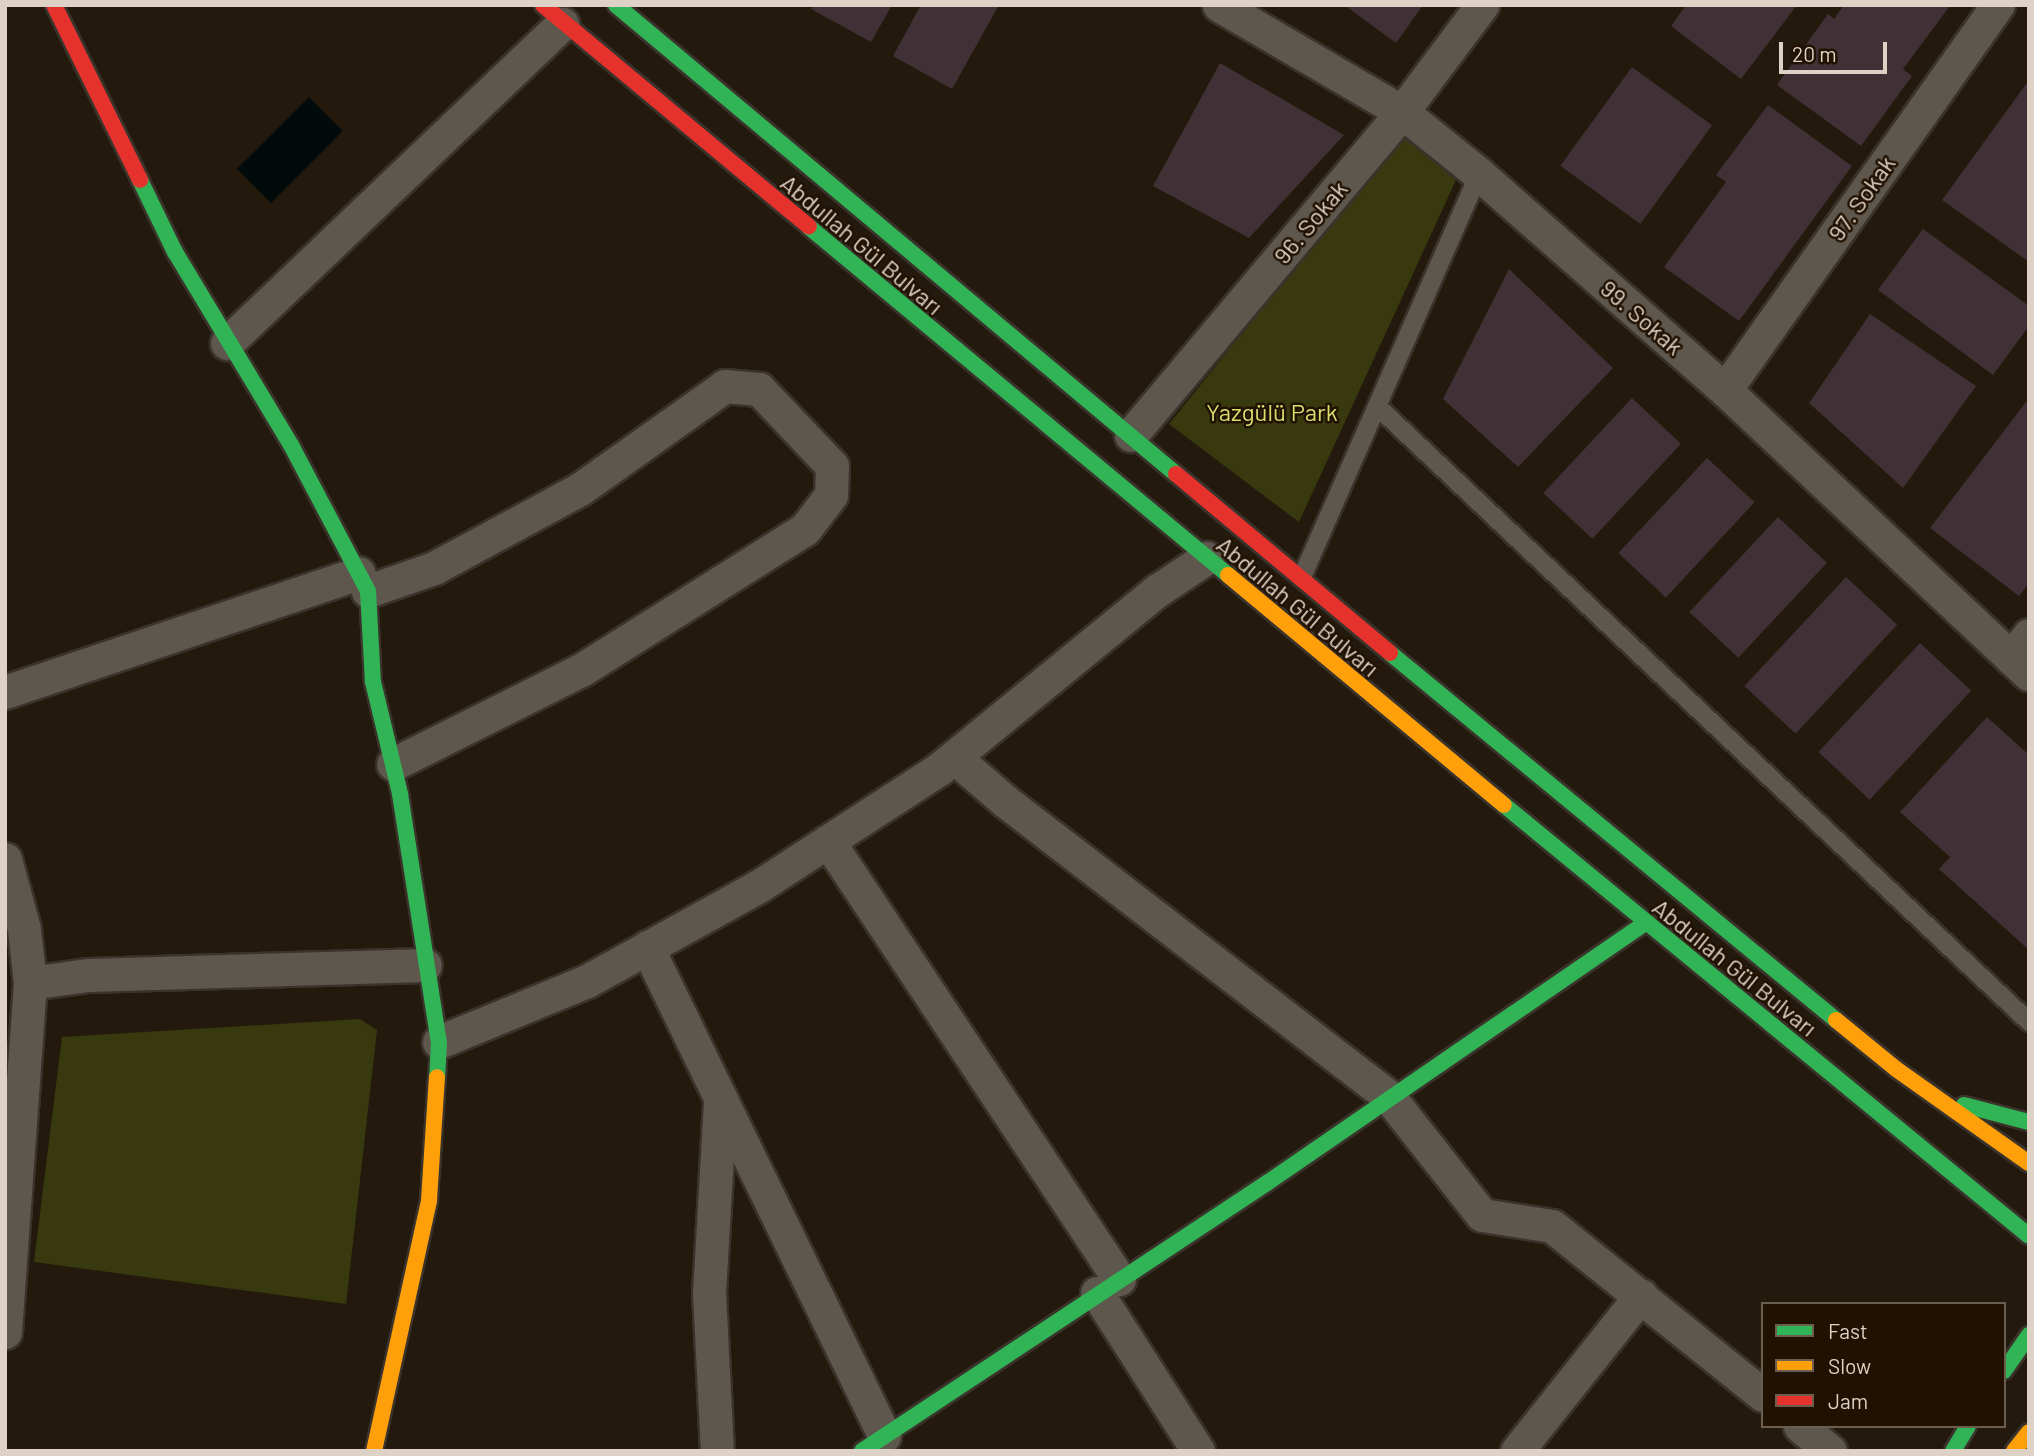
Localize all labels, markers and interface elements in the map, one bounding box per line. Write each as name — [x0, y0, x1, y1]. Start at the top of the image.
scale bar — [1782, 28, 1890, 72]
text: 20 m — [1792, 41, 1837, 66]
street label: 97. Sokak — [1821, 150, 1901, 246]
street label: Abdullah Gül Bulvarı — [775, 168, 949, 320]
street label: 96. Sokak — [1267, 175, 1353, 269]
street label: 99. Sokak — [1595, 273, 1689, 361]
park label: Yazgülü Park — [1206, 398, 1338, 426]
street label: Abdullah Gül Bulvarı — [1211, 530, 1385, 682]
street label: Abdullah Gül Bulvarı — [1647, 892, 1823, 1042]
legend — [1761, 1302, 2006, 1428]
text: Fast — [1828, 1318, 1868, 1343]
text: Slow — [1828, 1353, 1871, 1378]
text: Jam — [1828, 1388, 1868, 1413]

